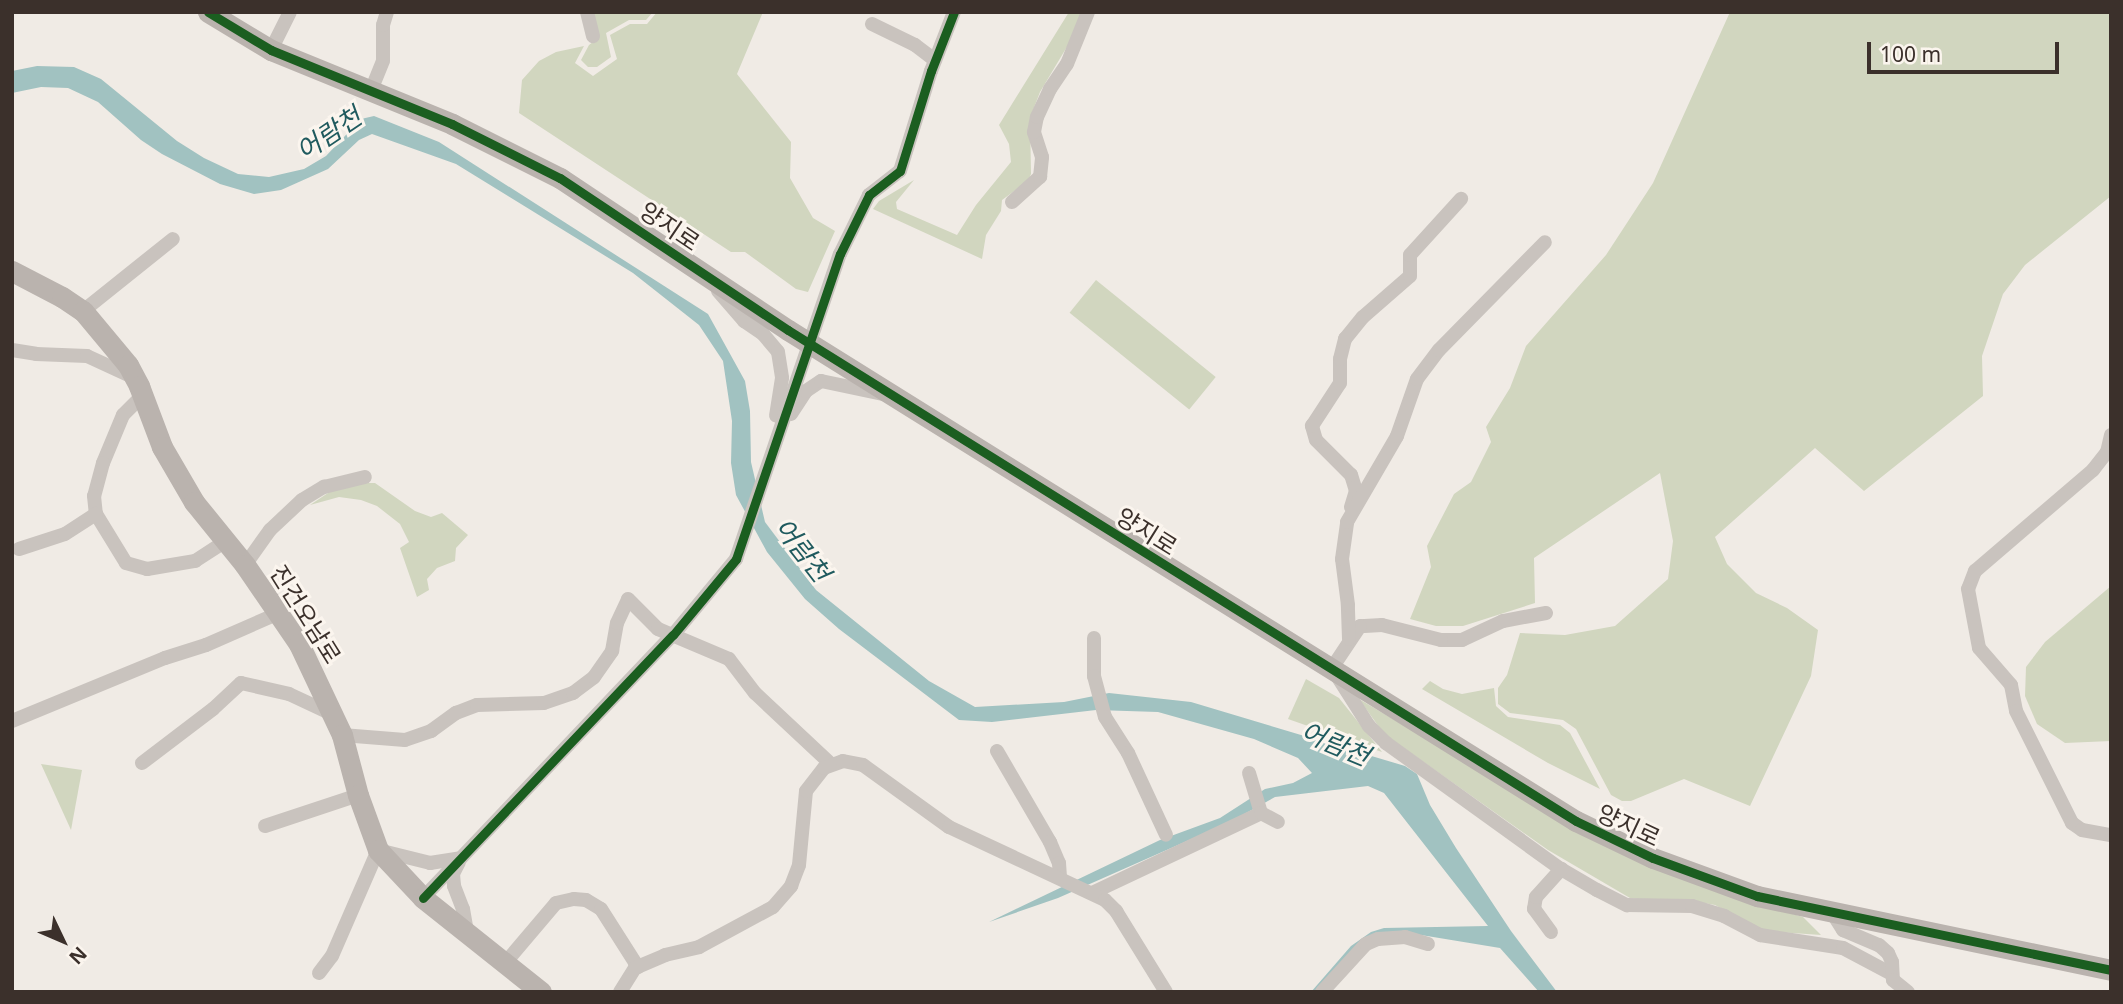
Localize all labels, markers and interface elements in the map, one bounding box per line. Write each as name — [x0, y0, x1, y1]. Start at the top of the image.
scale bar — [1871, 28, 2064, 72]
text: 100 m — [1880, 40, 1941, 68]
water label: 어람천 — [291, 101, 367, 167]
street label: 양지로 — [634, 196, 706, 256]
street label: 양지로 — [1111, 501, 1183, 561]
water label: 어람천 — [768, 512, 836, 588]
street label: 진건오남로 — [265, 560, 347, 668]
water label: 어람천 — [1296, 716, 1374, 772]
street label: 양지로 — [1593, 798, 1665, 852]
north arrow — [28, 906, 98, 976]
text: N — [63, 941, 93, 970]

